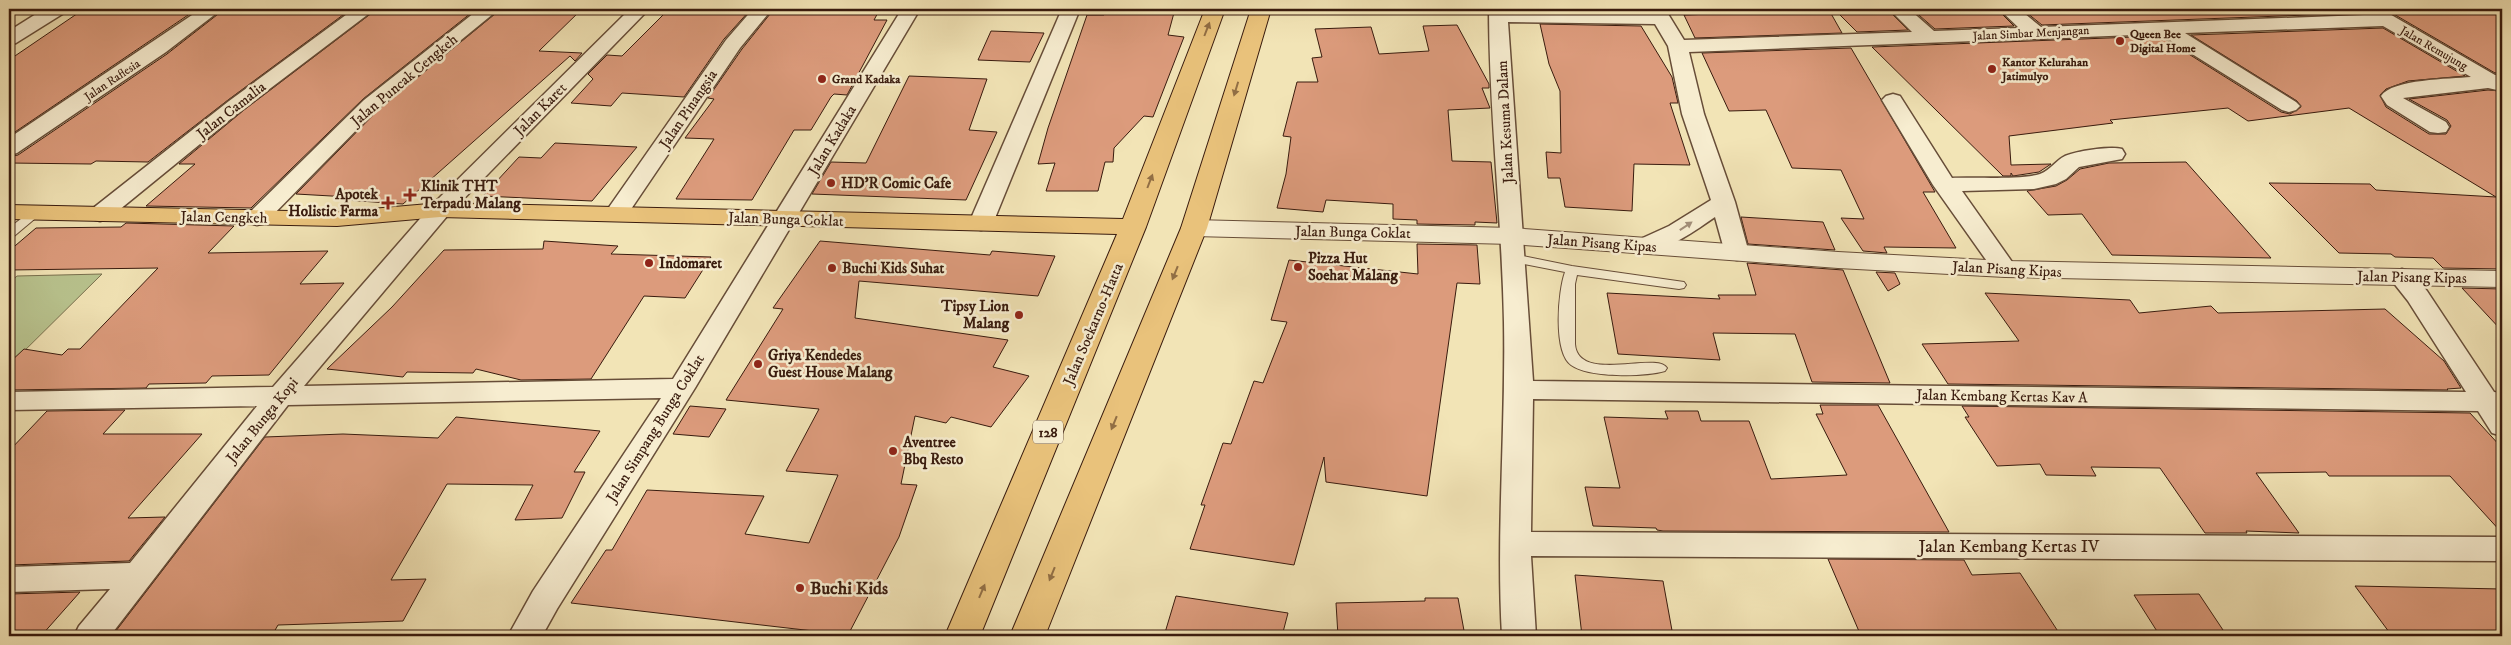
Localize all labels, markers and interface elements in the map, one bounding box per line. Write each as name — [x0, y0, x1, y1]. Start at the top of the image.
one-way arrow — [1203, 21, 1211, 36]
street label: Jalan Simbar Menjangan — [1971, 23, 2090, 44]
street label: Jalan Remujung — [2396, 23, 2470, 74]
place label: Queen Bee Digital Home — [2130, 27, 2196, 56]
street label: Jalan Puncak Cengkeh — [345, 30, 462, 132]
marker: Queen Bee Digital Home — [2114, 35, 2126, 47]
place label: Kantor Kelurahan Jatimulyo — [2000, 55, 2089, 84]
street label: Jalan Raflesia — [81, 56, 144, 105]
street label: Jalan Kesuma Dalam — [1493, 60, 1518, 186]
marker: Kantor Kelurahan Jatimulyo — [1986, 63, 1998, 75]
street label: Jalan Pinangsia — [654, 66, 722, 154]
place label: Grand Kadaka — [832, 72, 901, 87]
marker: Grand Kadaka — [816, 73, 828, 85]
street label: Jalan Camalia — [191, 77, 270, 145]
street label: Jalan Karet — [508, 79, 571, 141]
one-way arrow — [1232, 82, 1240, 97]
street label: Jalan Kadaka — [803, 101, 861, 181]
place label: HD'R Comic Cafe — [841, 174, 952, 193]
one-way arrow — [1147, 174, 1154, 189]
place label: Klinik THT Terpadu Malang — [420, 177, 521, 213]
marker: HD'R Comic Cafe — [825, 177, 837, 189]
place label: Apotek Holistic Farma — [288, 185, 379, 221]
marker: Klinik THT Terpadu Malang — [403, 188, 417, 202]
marker: Apotek Holistic Farma — [382, 197, 394, 209]
street label: Jalan Cengkeh — [178, 207, 268, 228]
street label: Jalan Bunga Coklat — [726, 208, 844, 231]
one-way arrow — [1679, 221, 1692, 231]
street label: Jalan Bunga Coklat — [1293, 222, 1411, 243]
street label: Jalan Pisang Kipas — [1545, 230, 1657, 257]
place label: Pizza Hut Soehat Malang — [1308, 249, 1398, 285]
place label: Indomaret — [659, 254, 722, 273]
marker: Indomaret — [643, 257, 655, 269]
street label: Jalan Pisang Kipas — [1950, 257, 2062, 282]
place label: Buchi Kids Suhat — [842, 259, 945, 278]
street label: Jalan Soekarno-Hatta — [1058, 260, 1128, 390]
marker: Pizza Hut Soehat Malang — [1292, 261, 1304, 273]
marker: Buchi Kids Suhat — [826, 262, 838, 274]
one-way arrow — [1171, 266, 1179, 281]
street label: Jalan Pisang Kipas — [2355, 267, 2467, 288]
place label: Tipsy Lion Malang — [940, 297, 1010, 333]
marker: Tipsy Lion Malang — [1013, 309, 1025, 321]
place label: Griya Kendedes Guest House Malang — [768, 346, 893, 382]
street label: Jalan Simpang Bunga Coklat — [601, 351, 709, 508]
marker: Griya Kendedes Guest House Malang — [752, 358, 764, 370]
street label: Jalan Bunga Kopi — [221, 374, 303, 468]
street label: Jalan Kembang Kertas Kav A — [1914, 385, 2088, 408]
one-way arrow — [1109, 416, 1117, 430]
road number: 128 — [1033, 421, 1063, 444]
place label: Aventree Bbq Resto — [902, 433, 964, 470]
marker: Aventree Bbq Resto — [887, 445, 899, 457]
street label: Jalan Kembang Kertas IV — [1917, 536, 2100, 558]
one-way arrow — [1048, 567, 1056, 581]
place label: Buchi Kids — [810, 578, 888, 600]
marker: Buchi Kids — [794, 582, 806, 594]
one-way arrow — [978, 584, 986, 598]

